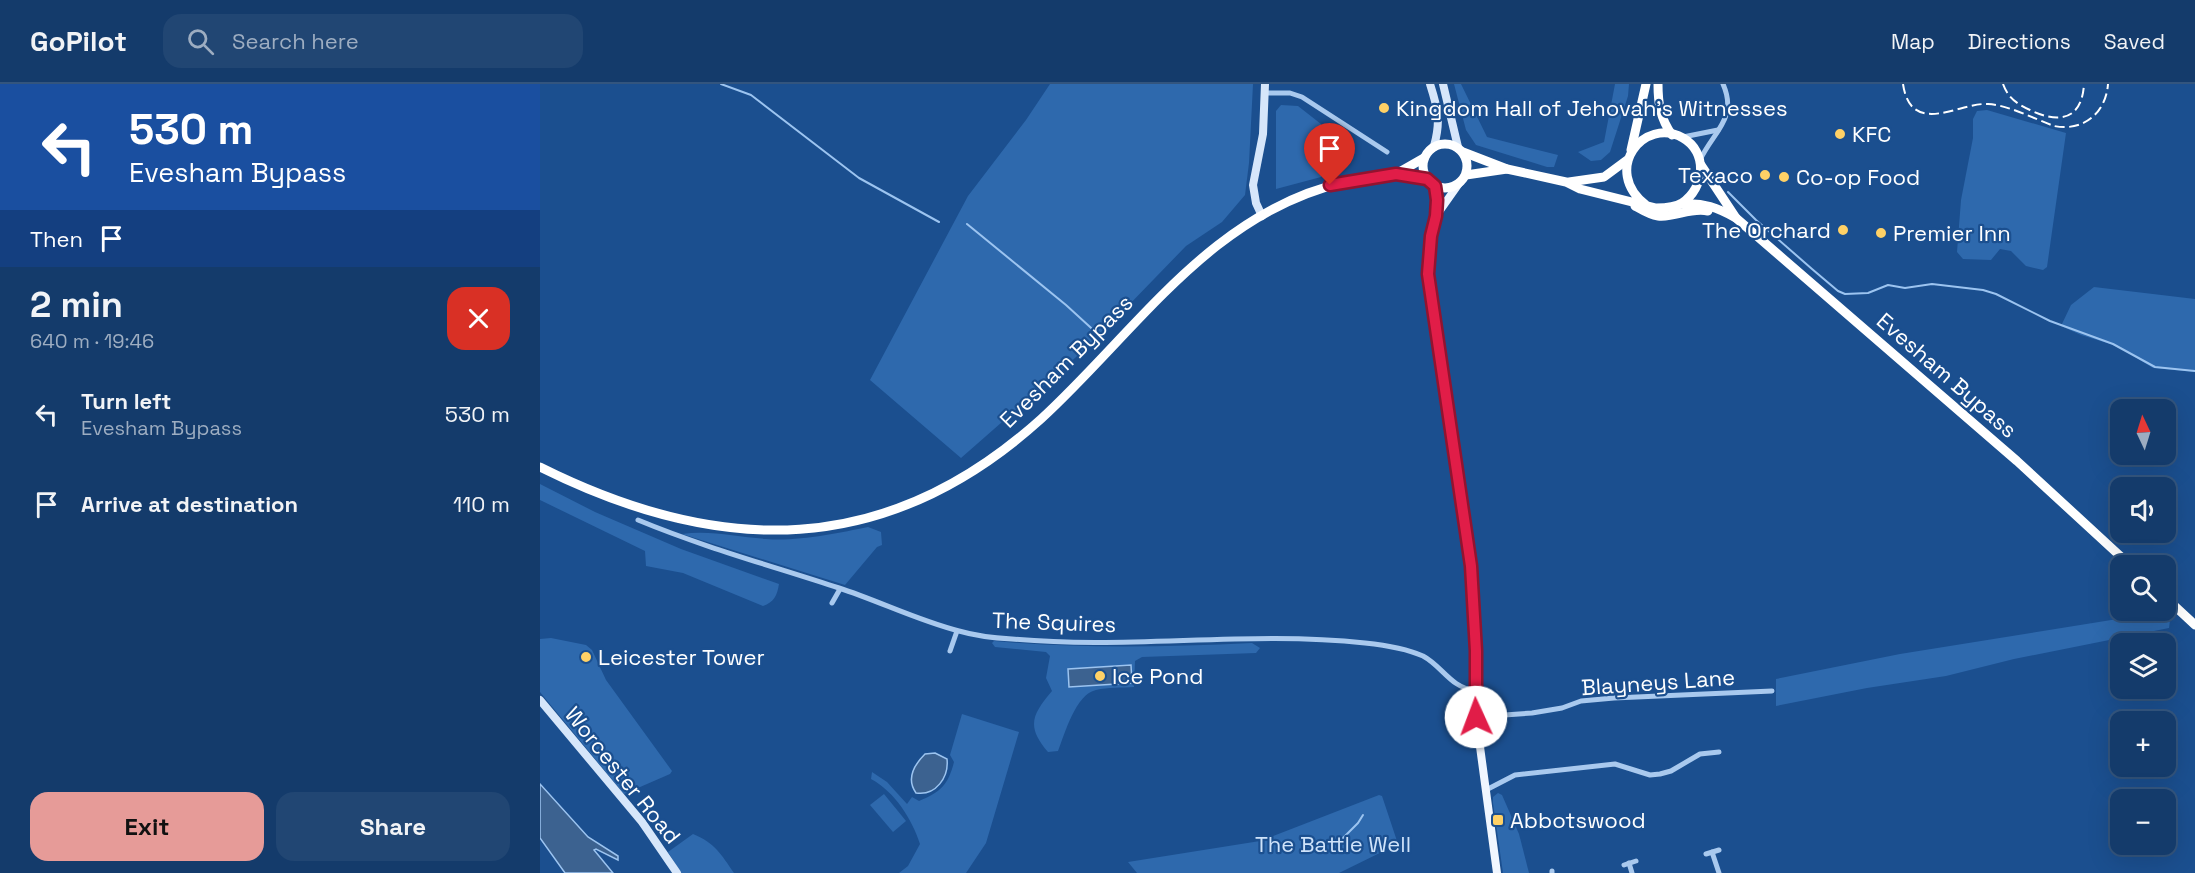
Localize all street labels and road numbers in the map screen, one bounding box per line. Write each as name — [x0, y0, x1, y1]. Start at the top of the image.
street label: Evesham Bypass — [993, 288, 1139, 434]
street label: Evesham Bypass — [1871, 306, 2023, 444]
street label: The Squires — [991, 606, 1117, 638]
street label: Blayneys Lane — [1580, 663, 1736, 701]
street label: Worcester Road — [559, 701, 687, 849]

